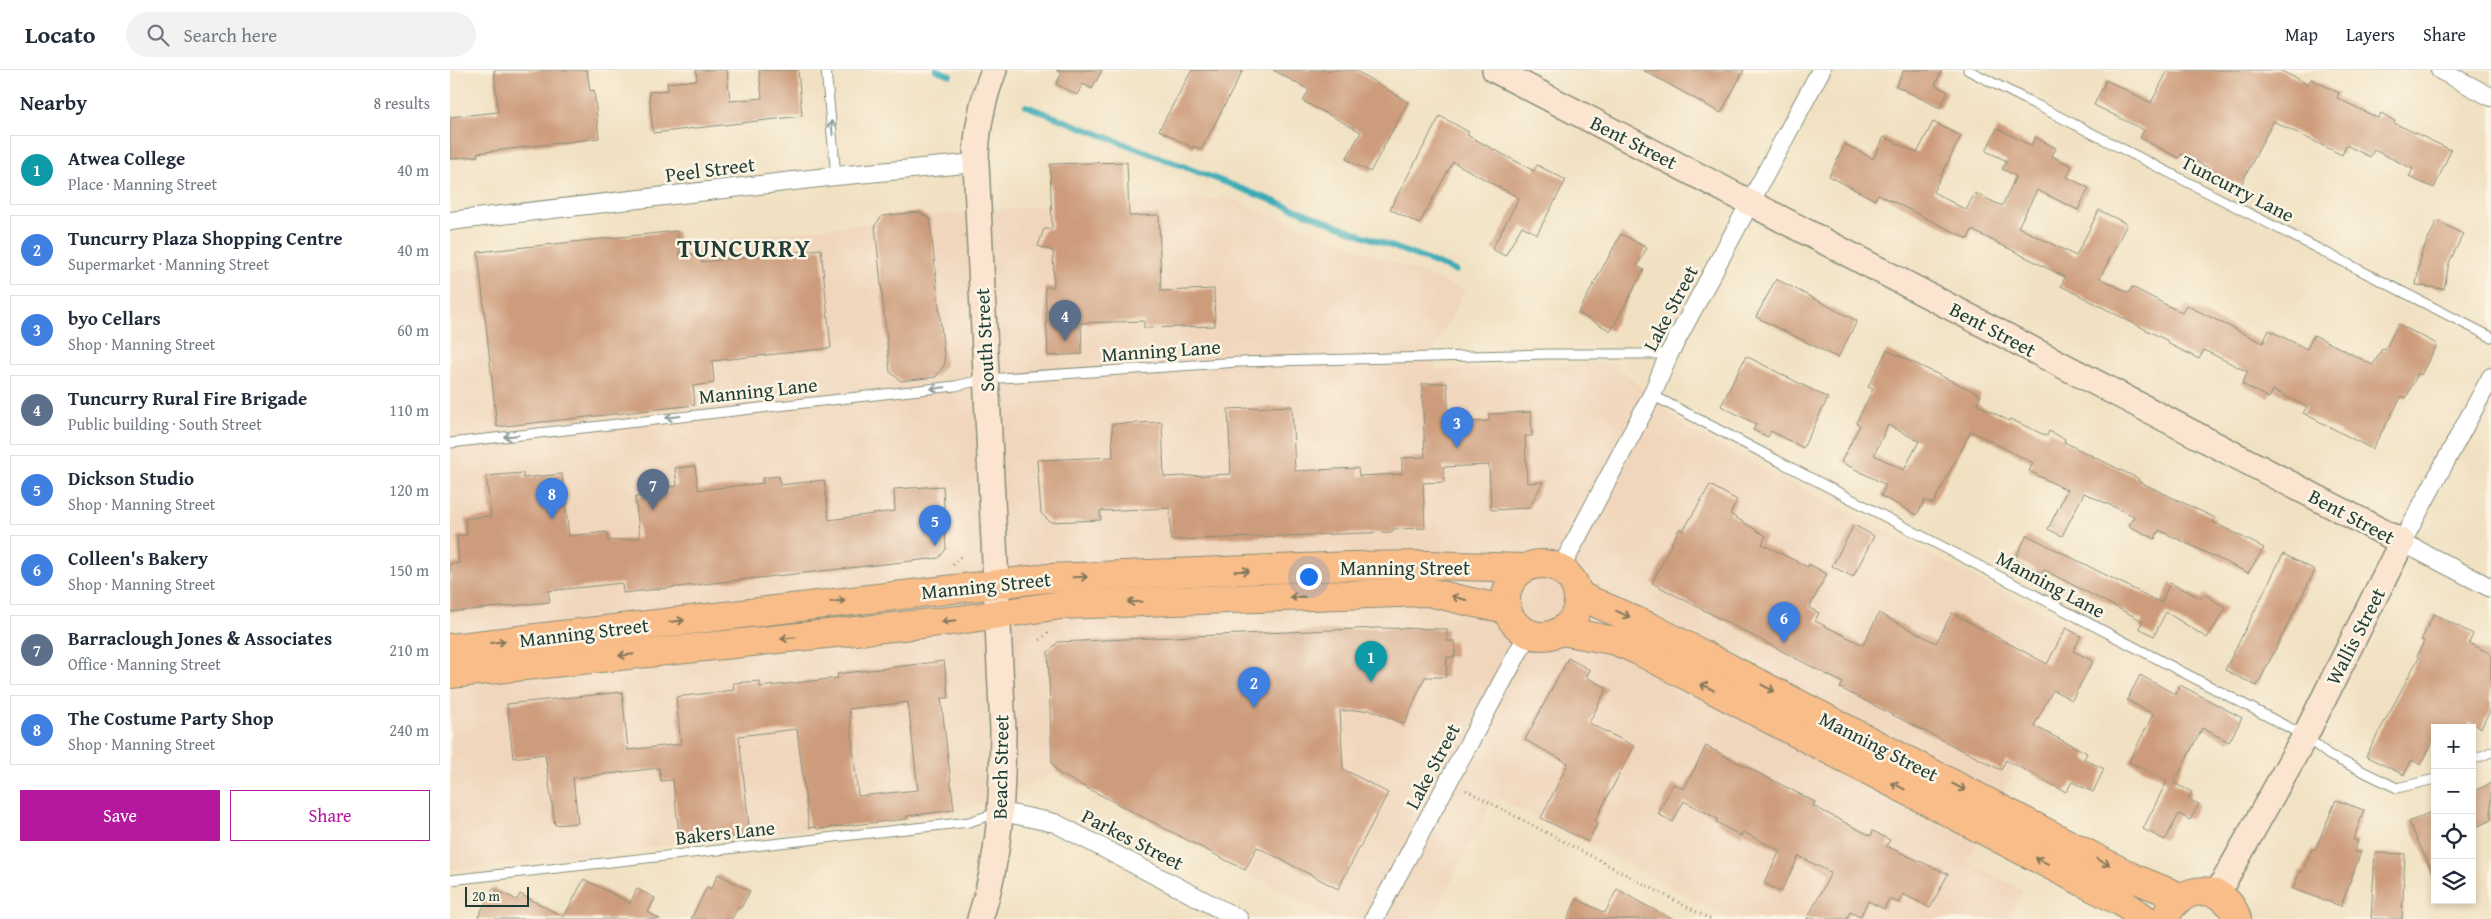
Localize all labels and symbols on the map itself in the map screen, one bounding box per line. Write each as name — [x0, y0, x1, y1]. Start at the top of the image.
street label: Bent Street — [1586, 108, 1682, 176]
one-way arrow — [827, 120, 836, 136]
street label: Tuncurry Lane — [2176, 147, 2300, 229]
street label: Peel Street — [663, 149, 757, 189]
district label: TUNCURRY — [677, 230, 811, 266]
street label: Lake Street — [1635, 260, 1705, 356]
street label: South Street — [967, 287, 1001, 393]
street label: Bent Street — [1945, 294, 2041, 364]
pin: 4 — [1049, 300, 1081, 341]
street label: Manning Lane — [1100, 331, 1222, 369]
street label: Manning Lane — [697, 369, 819, 411]
one-way arrow — [930, 383, 946, 393]
pin: 3 — [1441, 407, 1473, 448]
one-way arrow — [665, 412, 681, 422]
one-way arrow — [504, 431, 520, 441]
pin: 7 — [637, 469, 669, 510]
pin: 8 — [536, 478, 568, 519]
street label: Bent Street — [2304, 481, 2400, 551]
pin: 5 — [919, 505, 951, 546]
street label: Manning Lane — [1992, 543, 2110, 625]
street label: Manning Street — [1340, 553, 1470, 582]
street label: Manning Street — [920, 564, 1052, 606]
your location — [1296, 564, 1322, 590]
one-way arrow — [1234, 566, 1250, 576]
one-way arrow — [1071, 572, 1087, 581]
street label: Wallis Street — [2318, 582, 2392, 690]
one-way arrow — [1290, 592, 1306, 601]
one-way arrow — [1452, 593, 1468, 603]
one-way arrow — [830, 596, 846, 606]
one-way arrow — [1127, 597, 1144, 607]
pin: 6 — [1768, 602, 1800, 643]
street label: Manning Street — [518, 610, 650, 654]
one-way arrow — [1615, 610, 1630, 619]
one-way arrow — [669, 616, 685, 626]
one-way arrow — [941, 616, 957, 626]
one-way arrow — [780, 633, 796, 643]
one-way arrow — [490, 637, 506, 647]
pin: 1 — [1355, 641, 1387, 682]
one-way arrow — [618, 650, 634, 660]
pin: 2 — [1238, 667, 1270, 708]
one-way arrow — [1700, 682, 1715, 691]
one-way arrow — [1760, 684, 1775, 693]
street label: Manning Street — [1814, 704, 1944, 788]
street label: Beach Street — [985, 714, 1015, 820]
street label: Lake Street — [1397, 718, 1467, 814]
one-way arrow — [1890, 781, 1905, 791]
one-way arrow — [1951, 783, 1966, 792]
street label: Parkes Street — [1077, 801, 1189, 877]
street label: Bakers Lane — [674, 812, 776, 852]
one-way arrow — [2035, 856, 2050, 865]
one-way arrow — [2095, 858, 2110, 867]
scale bar — [465, 884, 529, 907]

